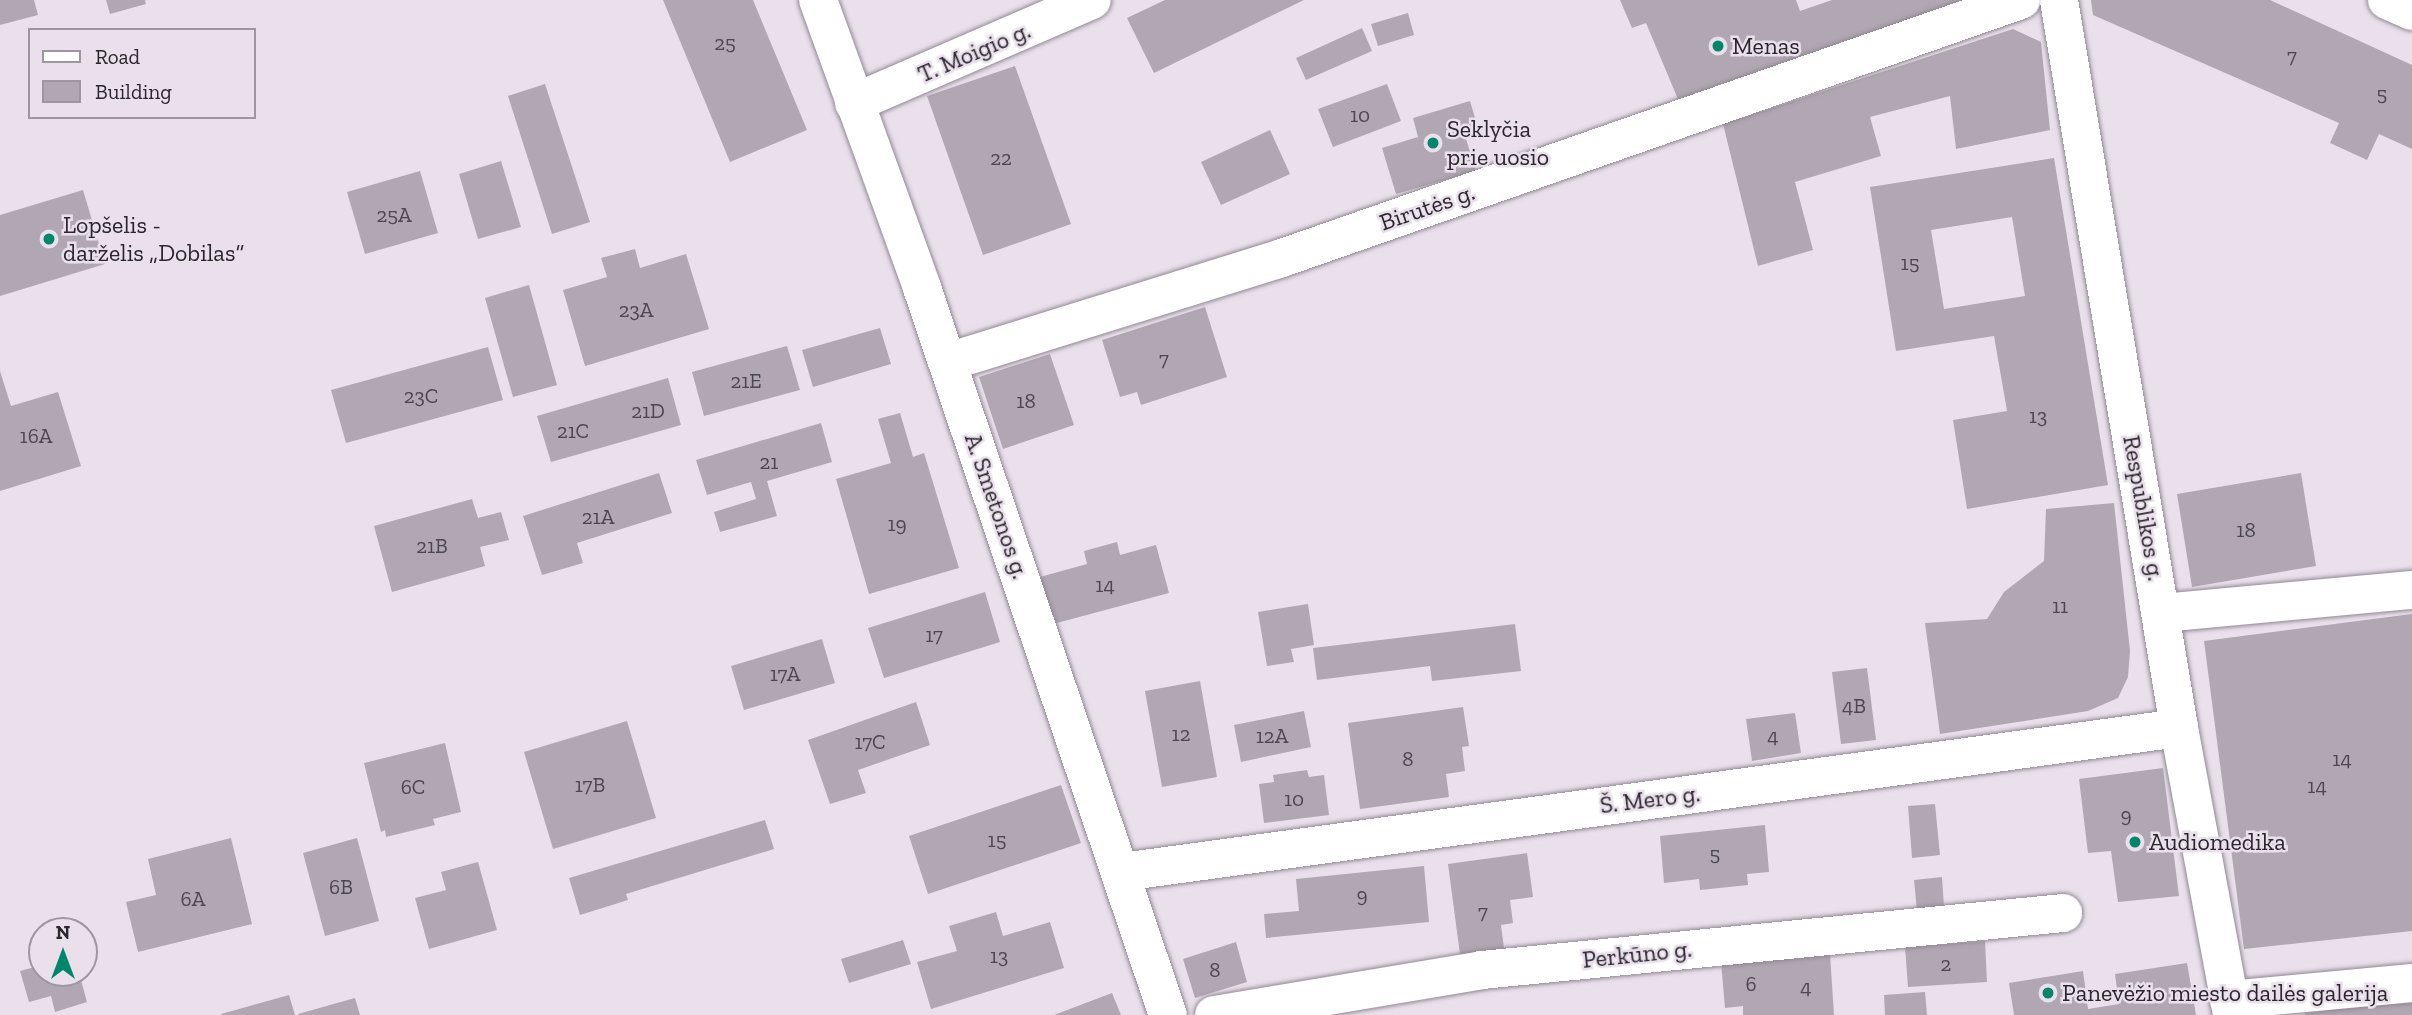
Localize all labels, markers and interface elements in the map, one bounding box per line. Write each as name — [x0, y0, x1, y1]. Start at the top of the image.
street label: T. Moigio g. — [913, 15, 1035, 89]
legend — [28, 28, 256, 119]
house number: 25 — [714, 30, 736, 56]
place label: Menas — [1732, 32, 1800, 60]
marker: Menas — [1710, 38, 1726, 54]
house number: 7 — [2287, 43, 2297, 69]
text: Road — [95, 44, 140, 69]
text: Building — [95, 79, 172, 104]
house number: 5 — [2377, 81, 2387, 107]
house number: 10 — [1350, 102, 1370, 128]
place label: Seklyčia prie uosio — [1447, 115, 1549, 171]
marker: Seklyčia prie uosio — [1425, 135, 1441, 151]
house number: 22 — [990, 145, 1012, 171]
street label: Birutės g. — [1376, 177, 1478, 237]
house number: 25A — [376, 202, 412, 228]
place label: Lopšelis - darželis „Dobilas“ — [63, 211, 244, 267]
marker: Lopšelis - darželis „Dobilas“ — [41, 231, 57, 247]
house number: 15 — [1901, 250, 1919, 276]
house number: 23A — [619, 297, 653, 323]
house number: 7 — [1159, 346, 1169, 372]
house number: 21E — [730, 368, 762, 394]
house number: 23C — [404, 383, 438, 409]
house number: 18 — [1016, 388, 1036, 414]
house number: 21D — [631, 398, 665, 424]
house number: 13 — [2029, 403, 2047, 429]
house number: 21C — [557, 418, 589, 444]
house number: 16A — [20, 423, 52, 449]
street label: A. Smetonos g. — [959, 429, 1035, 583]
street label: Respublikos g. — [2117, 433, 2171, 583]
house number: 21 — [760, 449, 778, 475]
house number: 21A — [582, 504, 614, 530]
house number: 19 — [887, 511, 907, 537]
house number: 18 — [2236, 517, 2256, 543]
house number: 21B — [416, 533, 448, 559]
house number: 14 — [1095, 572, 1115, 598]
house number: 11 — [2052, 593, 2068, 619]
house number: 17 — [925, 622, 943, 648]
house number: 17A — [770, 661, 800, 687]
house number: 4B — [1842, 693, 1866, 719]
house number: 12 — [1172, 721, 1190, 747]
house number: 12A — [1256, 723, 1288, 749]
house number: 4 — [1767, 723, 1779, 749]
house number: 17C — [854, 729, 886, 755]
house number: 8 — [1402, 746, 1414, 772]
house number: 14 — [2332, 746, 2352, 772]
house number: 17B — [575, 772, 605, 798]
house number: 14 — [2307, 773, 2327, 799]
house number: 6C — [401, 774, 425, 800]
street label: Š. Mero g. — [1598, 779, 1702, 819]
house number: 10 — [1284, 786, 1304, 812]
house number: 9 — [2120, 802, 2132, 828]
house number: 15 — [988, 827, 1006, 853]
place label: Audiomedika — [2149, 828, 2286, 856]
marker: Audiomedika — [2127, 834, 2143, 850]
house number: 5 — [1710, 841, 1720, 867]
house number: 6B — [329, 874, 353, 900]
house number: 9 — [1356, 882, 1368, 908]
house number: 6A — [181, 886, 205, 912]
house number: 7 — [1478, 899, 1488, 925]
north arrow — [28, 917, 98, 987]
text: N — [56, 921, 70, 944]
street label: Perkūno g. — [1581, 934, 1693, 974]
house number: 13 — [990, 943, 1008, 969]
house number: 2 — [1941, 951, 1951, 977]
house number: 8 — [1209, 957, 1221, 983]
house number: 6 — [1745, 971, 1757, 997]
house number: 4 — [1800, 974, 1812, 1000]
place label: Panevėžio miesto dailės galerija — [2062, 979, 2388, 1007]
marker: Panevėžio miesto dailės galerija — [2040, 985, 2056, 1001]

